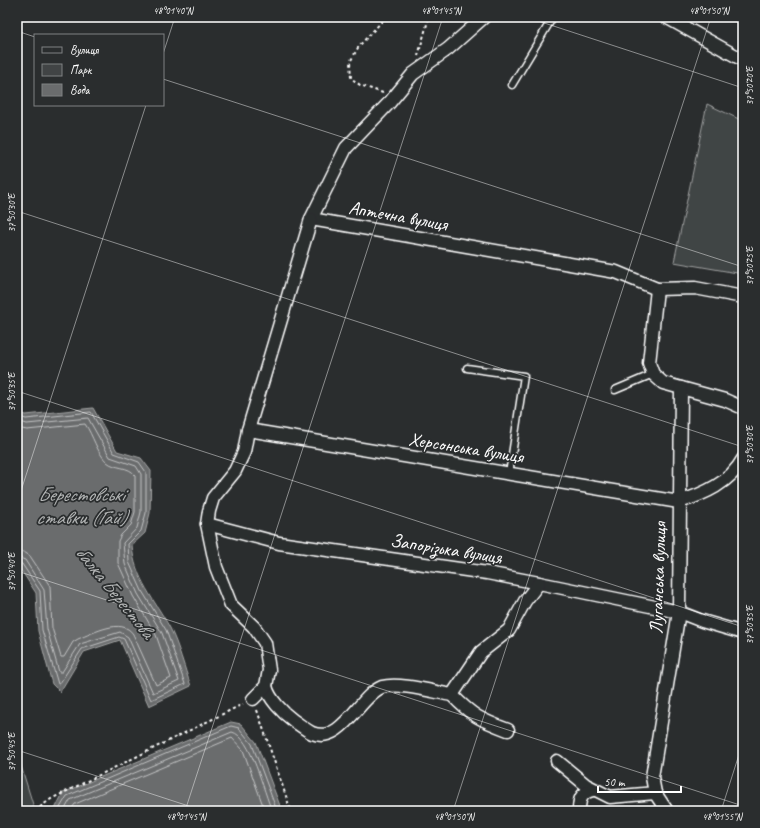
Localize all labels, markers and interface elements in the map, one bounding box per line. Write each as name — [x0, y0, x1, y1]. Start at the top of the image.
text: 48°01'40"N — [153, 4, 195, 17]
text: 48°01'45"N — [421, 4, 463, 17]
text: 48°01'50"N — [689, 4, 731, 17]
legend — [34, 34, 164, 106]
text: Вулиця — [70, 42, 99, 58]
text: Парк — [70, 62, 93, 78]
text: 37°50'20"E — [743, 65, 756, 105]
text: Вода — [70, 82, 91, 98]
text: 37°50'30"E — [5, 192, 18, 232]
street label: Аптечна вулиця — [347, 196, 451, 237]
text: 37°50'25"E — [743, 245, 756, 285]
text: 37°50'35"E — [5, 371, 18, 411]
text: 37°50'30"E — [743, 424, 756, 464]
street label: Херсонська вулиця — [407, 427, 527, 469]
water label: Берестовські ставки (Гай) — [36, 482, 131, 530]
street label: Луганська вулиця — [644, 520, 672, 634]
street label: Запорізька вулиця — [388, 528, 505, 570]
water label: балка Берестова — [70, 541, 162, 646]
text: 37°50'40"E — [5, 551, 18, 591]
text: 37°50'35"E — [743, 604, 756, 644]
text: 37°50'45"E — [5, 731, 18, 771]
scale bar — [598, 768, 681, 794]
text: 50 m — [604, 774, 626, 790]
text: 48°01'45"N — [166, 810, 208, 823]
text: 48°01'50"N — [434, 810, 476, 823]
text: 48°01'55"N — [702, 810, 744, 823]

